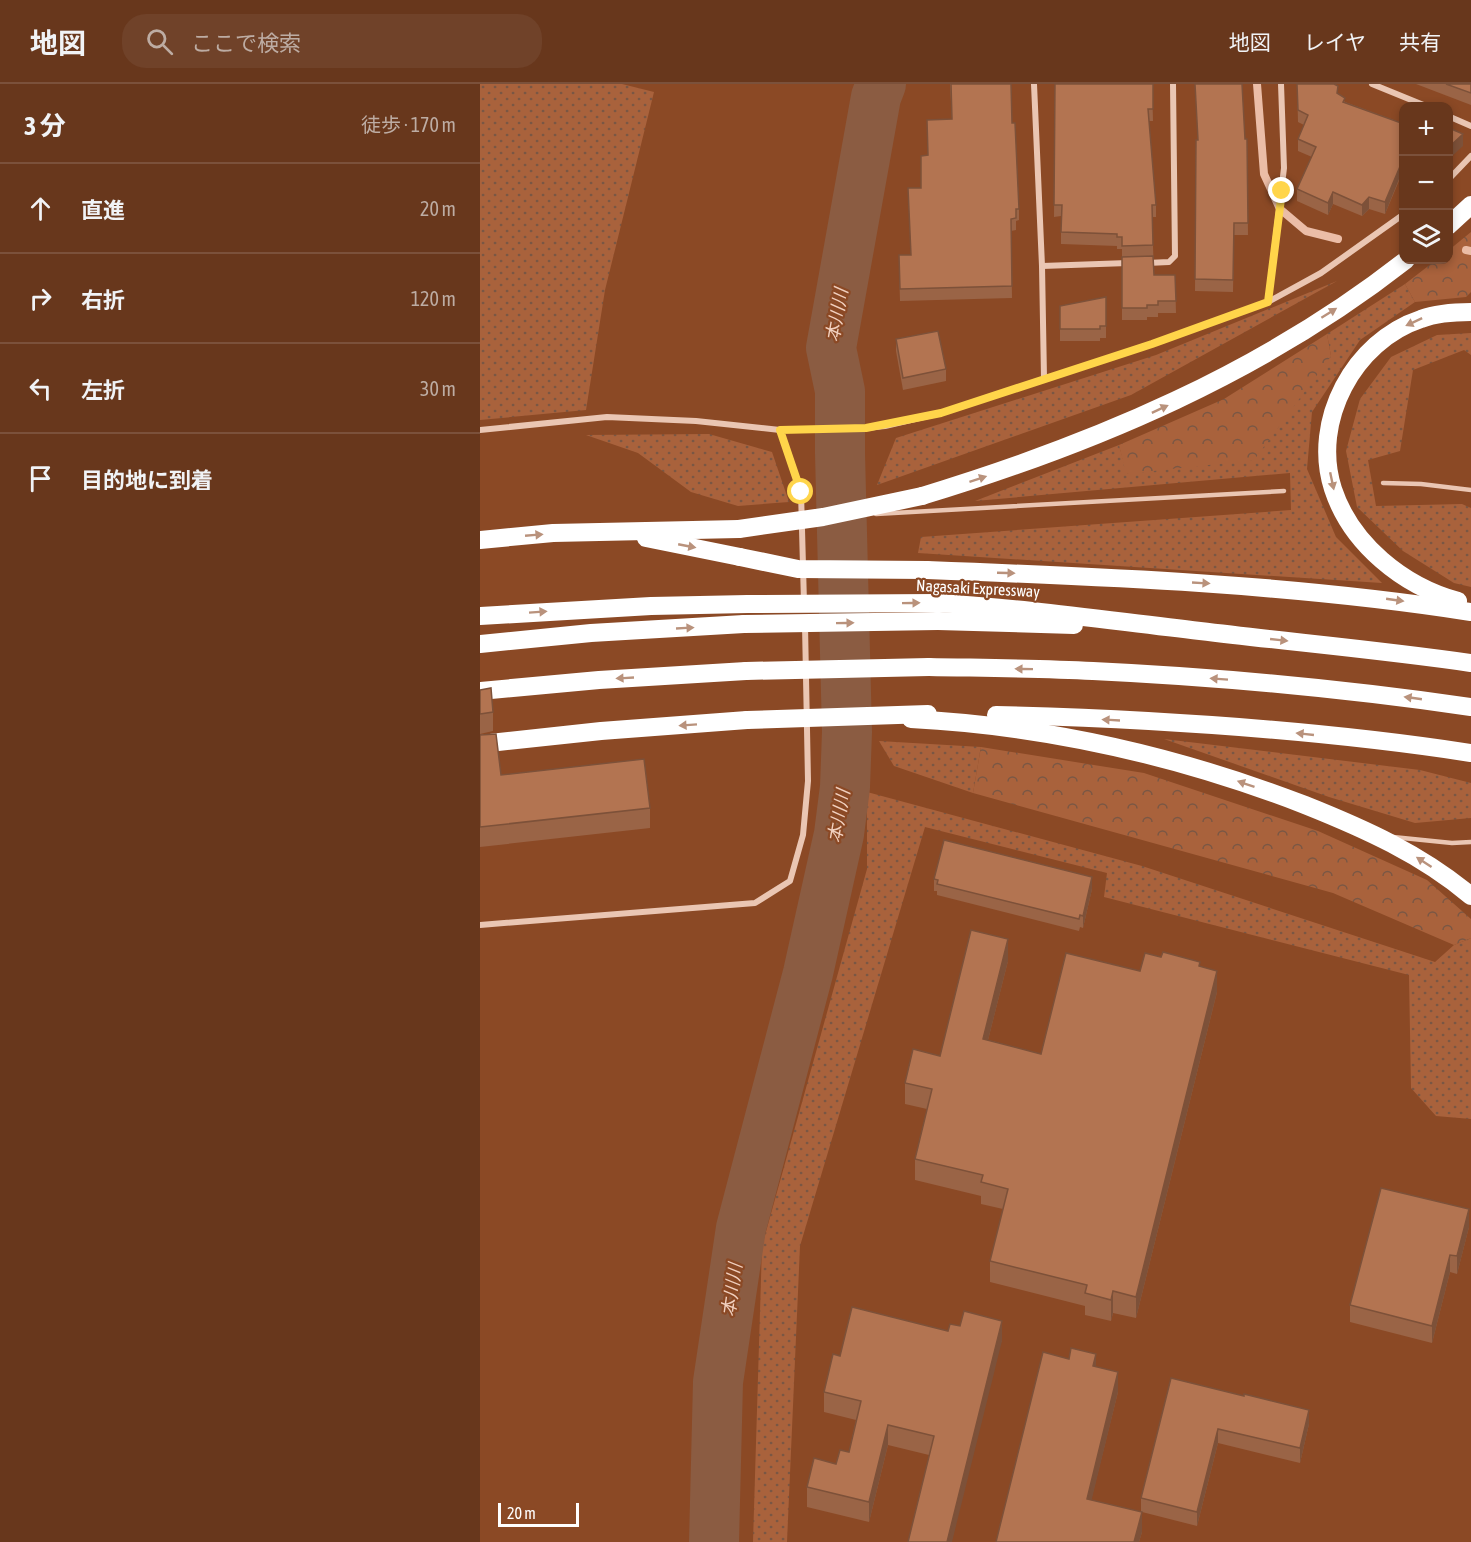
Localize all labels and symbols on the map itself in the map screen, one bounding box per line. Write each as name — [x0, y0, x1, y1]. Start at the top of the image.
route end — [1268, 177, 1294, 203]
water label: 本川川 — [821, 285, 852, 343]
one-way arrow — [1321, 308, 1338, 319]
one-way arrow — [1406, 318, 1423, 327]
one-way arrow — [1151, 404, 1168, 413]
one-way arrow — [1328, 471, 1337, 490]
one-way arrow — [969, 473, 987, 483]
route start — [787, 478, 813, 504]
one-way arrow — [524, 530, 543, 540]
one-way arrow — [678, 542, 697, 551]
one-way arrow — [997, 568, 1016, 578]
street label: Nagasaki Expressway — [916, 576, 1041, 601]
one-way arrow — [1191, 578, 1210, 587]
one-way arrow — [1386, 595, 1405, 605]
one-way arrow — [902, 598, 921, 608]
one-way arrow — [529, 608, 548, 617]
one-way arrow — [835, 618, 854, 628]
one-way arrow — [675, 623, 694, 632]
one-way arrow — [1269, 635, 1288, 645]
one-way arrow — [1015, 664, 1034, 674]
one-way arrow — [616, 674, 635, 683]
one-way arrow — [1210, 674, 1229, 683]
one-way arrow — [1403, 694, 1422, 703]
one-way arrow — [1101, 715, 1120, 724]
one-way arrow — [679, 720, 698, 729]
one-way arrow — [1296, 729, 1315, 739]
one-way arrow — [1237, 778, 1255, 788]
water label: 本川川 — [823, 786, 854, 844]
one-way arrow — [1416, 856, 1432, 867]
water label: 本川川 — [717, 1260, 746, 1318]
scale bar — [498, 1500, 579, 1528]

